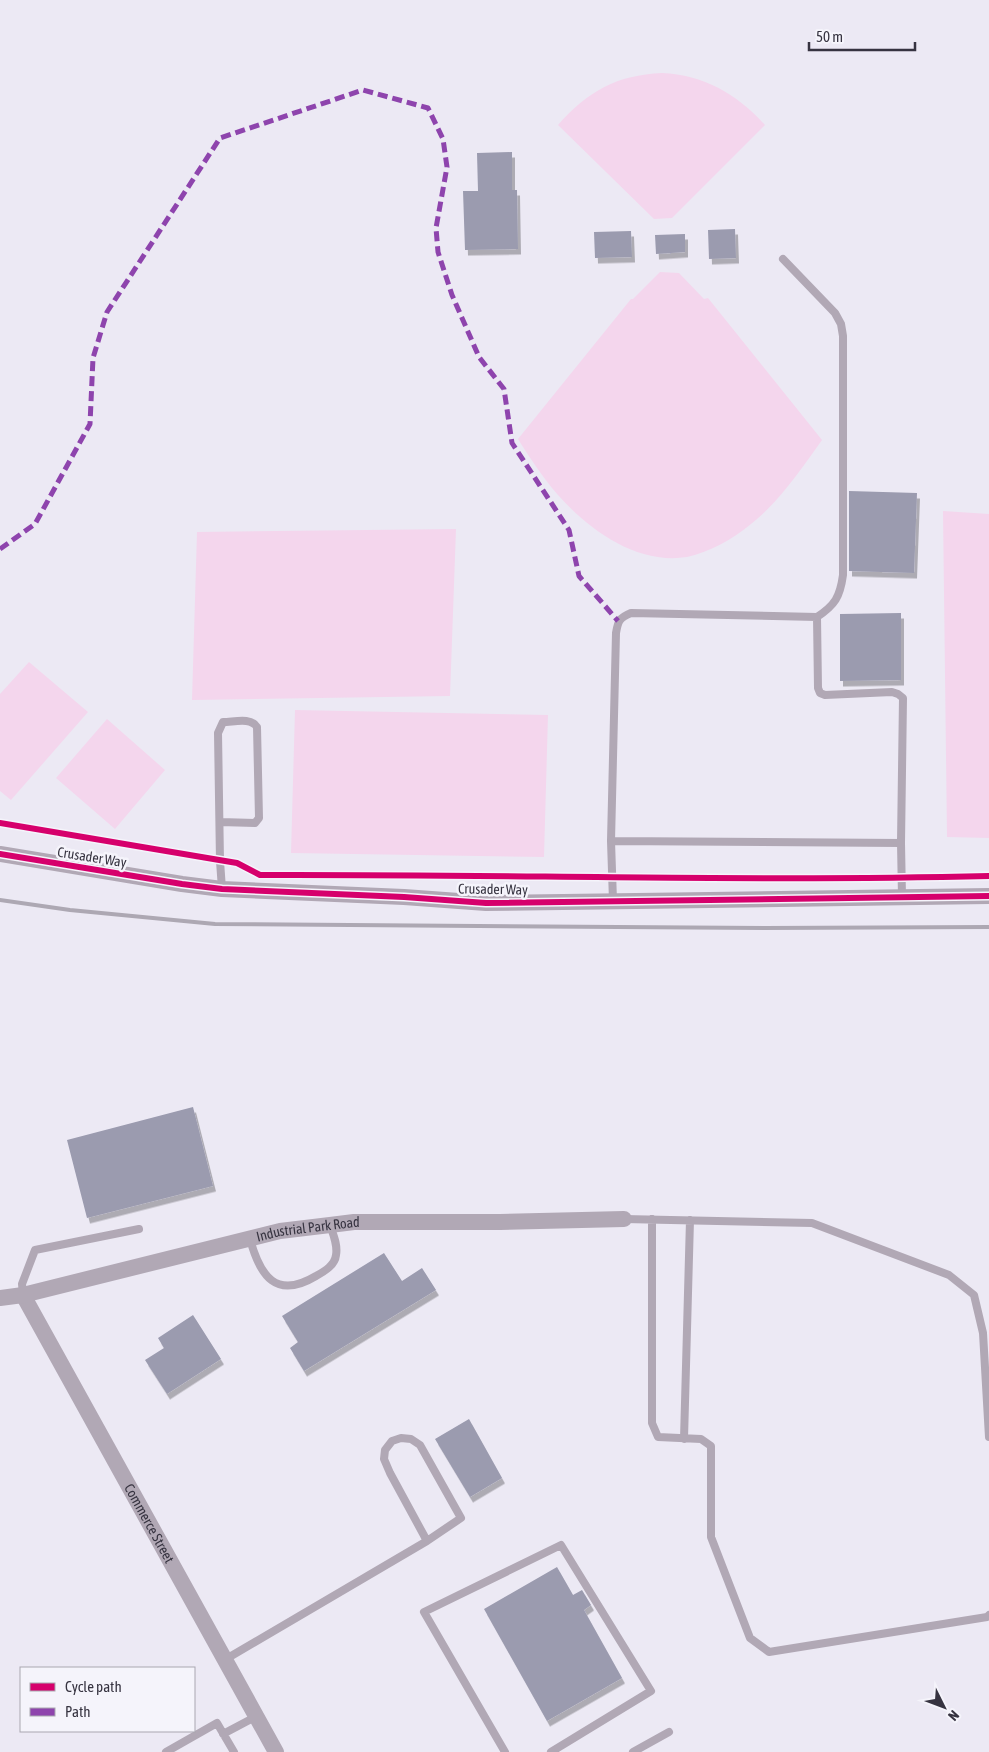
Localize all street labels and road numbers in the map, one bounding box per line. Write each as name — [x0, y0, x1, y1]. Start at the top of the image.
street label: Crusader Way — [56, 844, 128, 870]
street label: Crusader Way — [458, 880, 528, 898]
street label: Industrial Park Road — [255, 1214, 360, 1245]
street label: Commerce Street — [121, 1481, 178, 1566]

